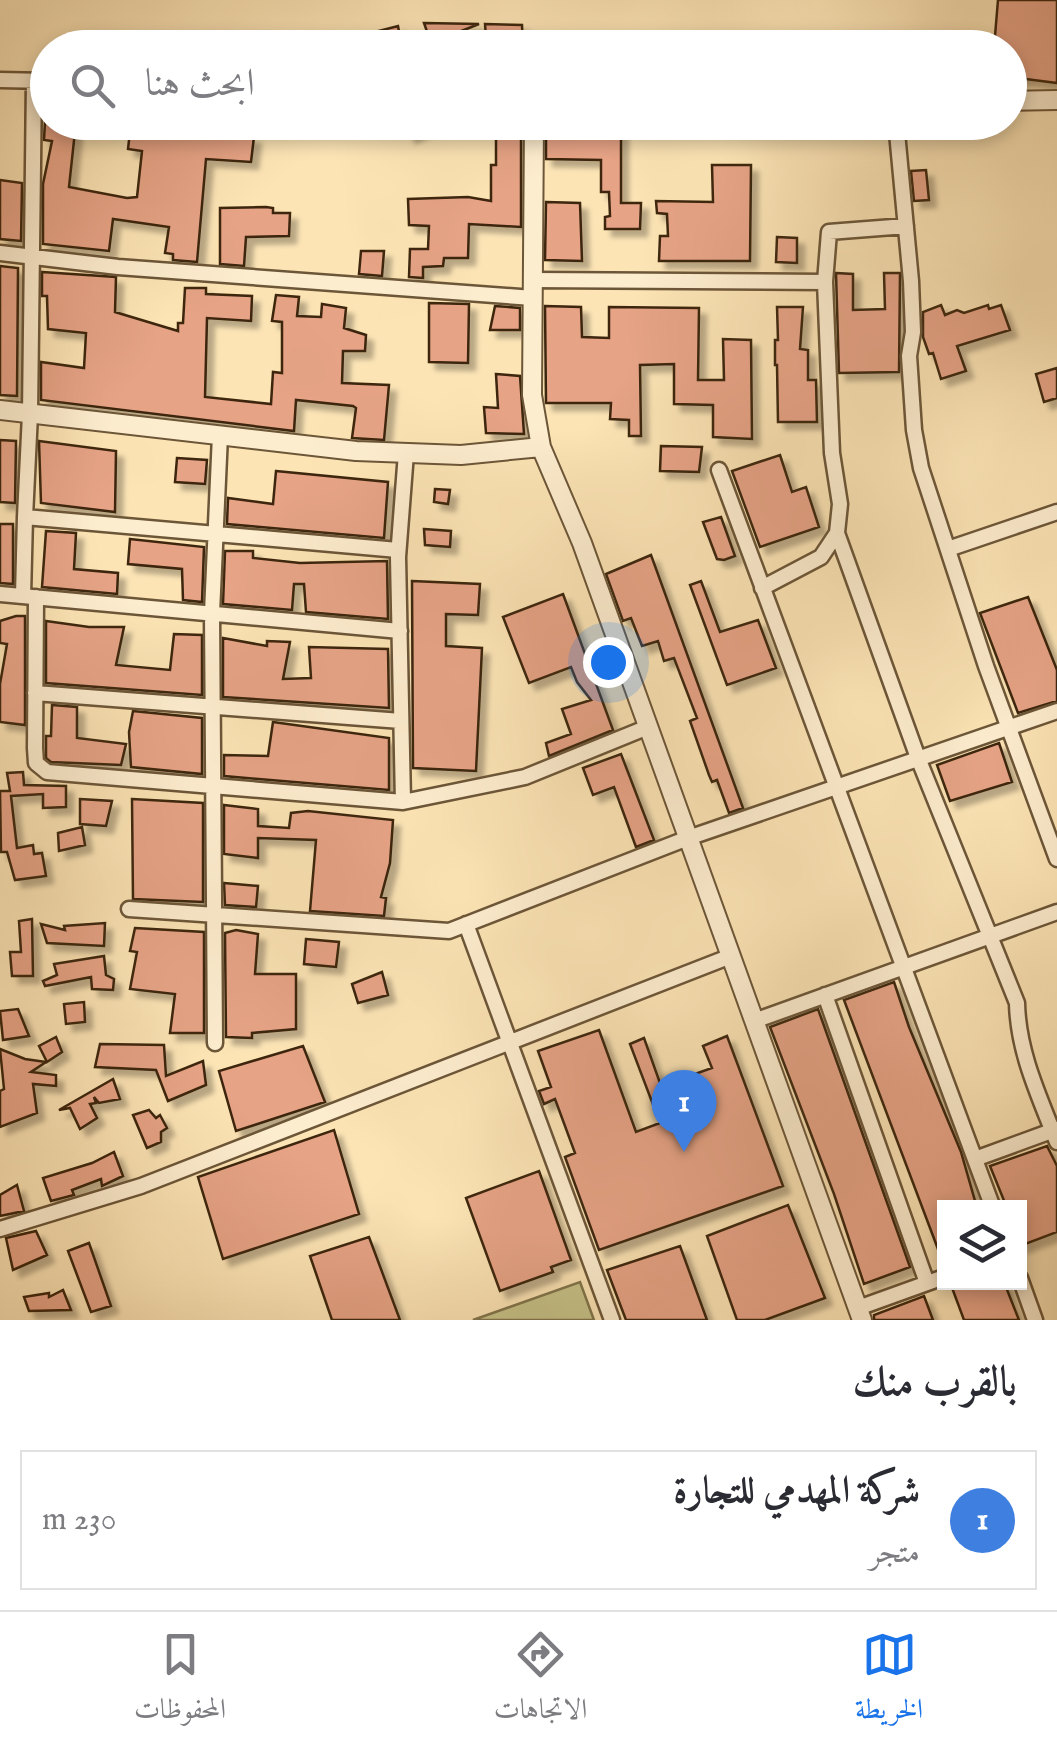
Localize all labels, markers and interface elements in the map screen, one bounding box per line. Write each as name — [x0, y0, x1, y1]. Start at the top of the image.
search box — [30, 30, 1027, 140]
icon: search — [65, 58, 120, 113]
text: ابحث هنا — [145, 61, 255, 109]
your location — [583, 637, 634, 688]
pin: 1 — [652, 1070, 716, 1152]
map controls — [937, 1200, 1027, 1290]
button: layers — [937, 1200, 1027, 1290]
text: بالقرب منك — [853, 1357, 1017, 1410]
text: شركة المهدمي للتجارة — [673, 1468, 920, 1516]
text: 230 m — [42, 1500, 116, 1541]
text: 1 — [977, 1500, 988, 1541]
text: متجر — [869, 1533, 920, 1574]
tab: المحفوظات — [134, 1627, 226, 1736]
tab: الاتجاهات — [494, 1627, 587, 1736]
tab: الخريطة — [855, 1627, 923, 1736]

